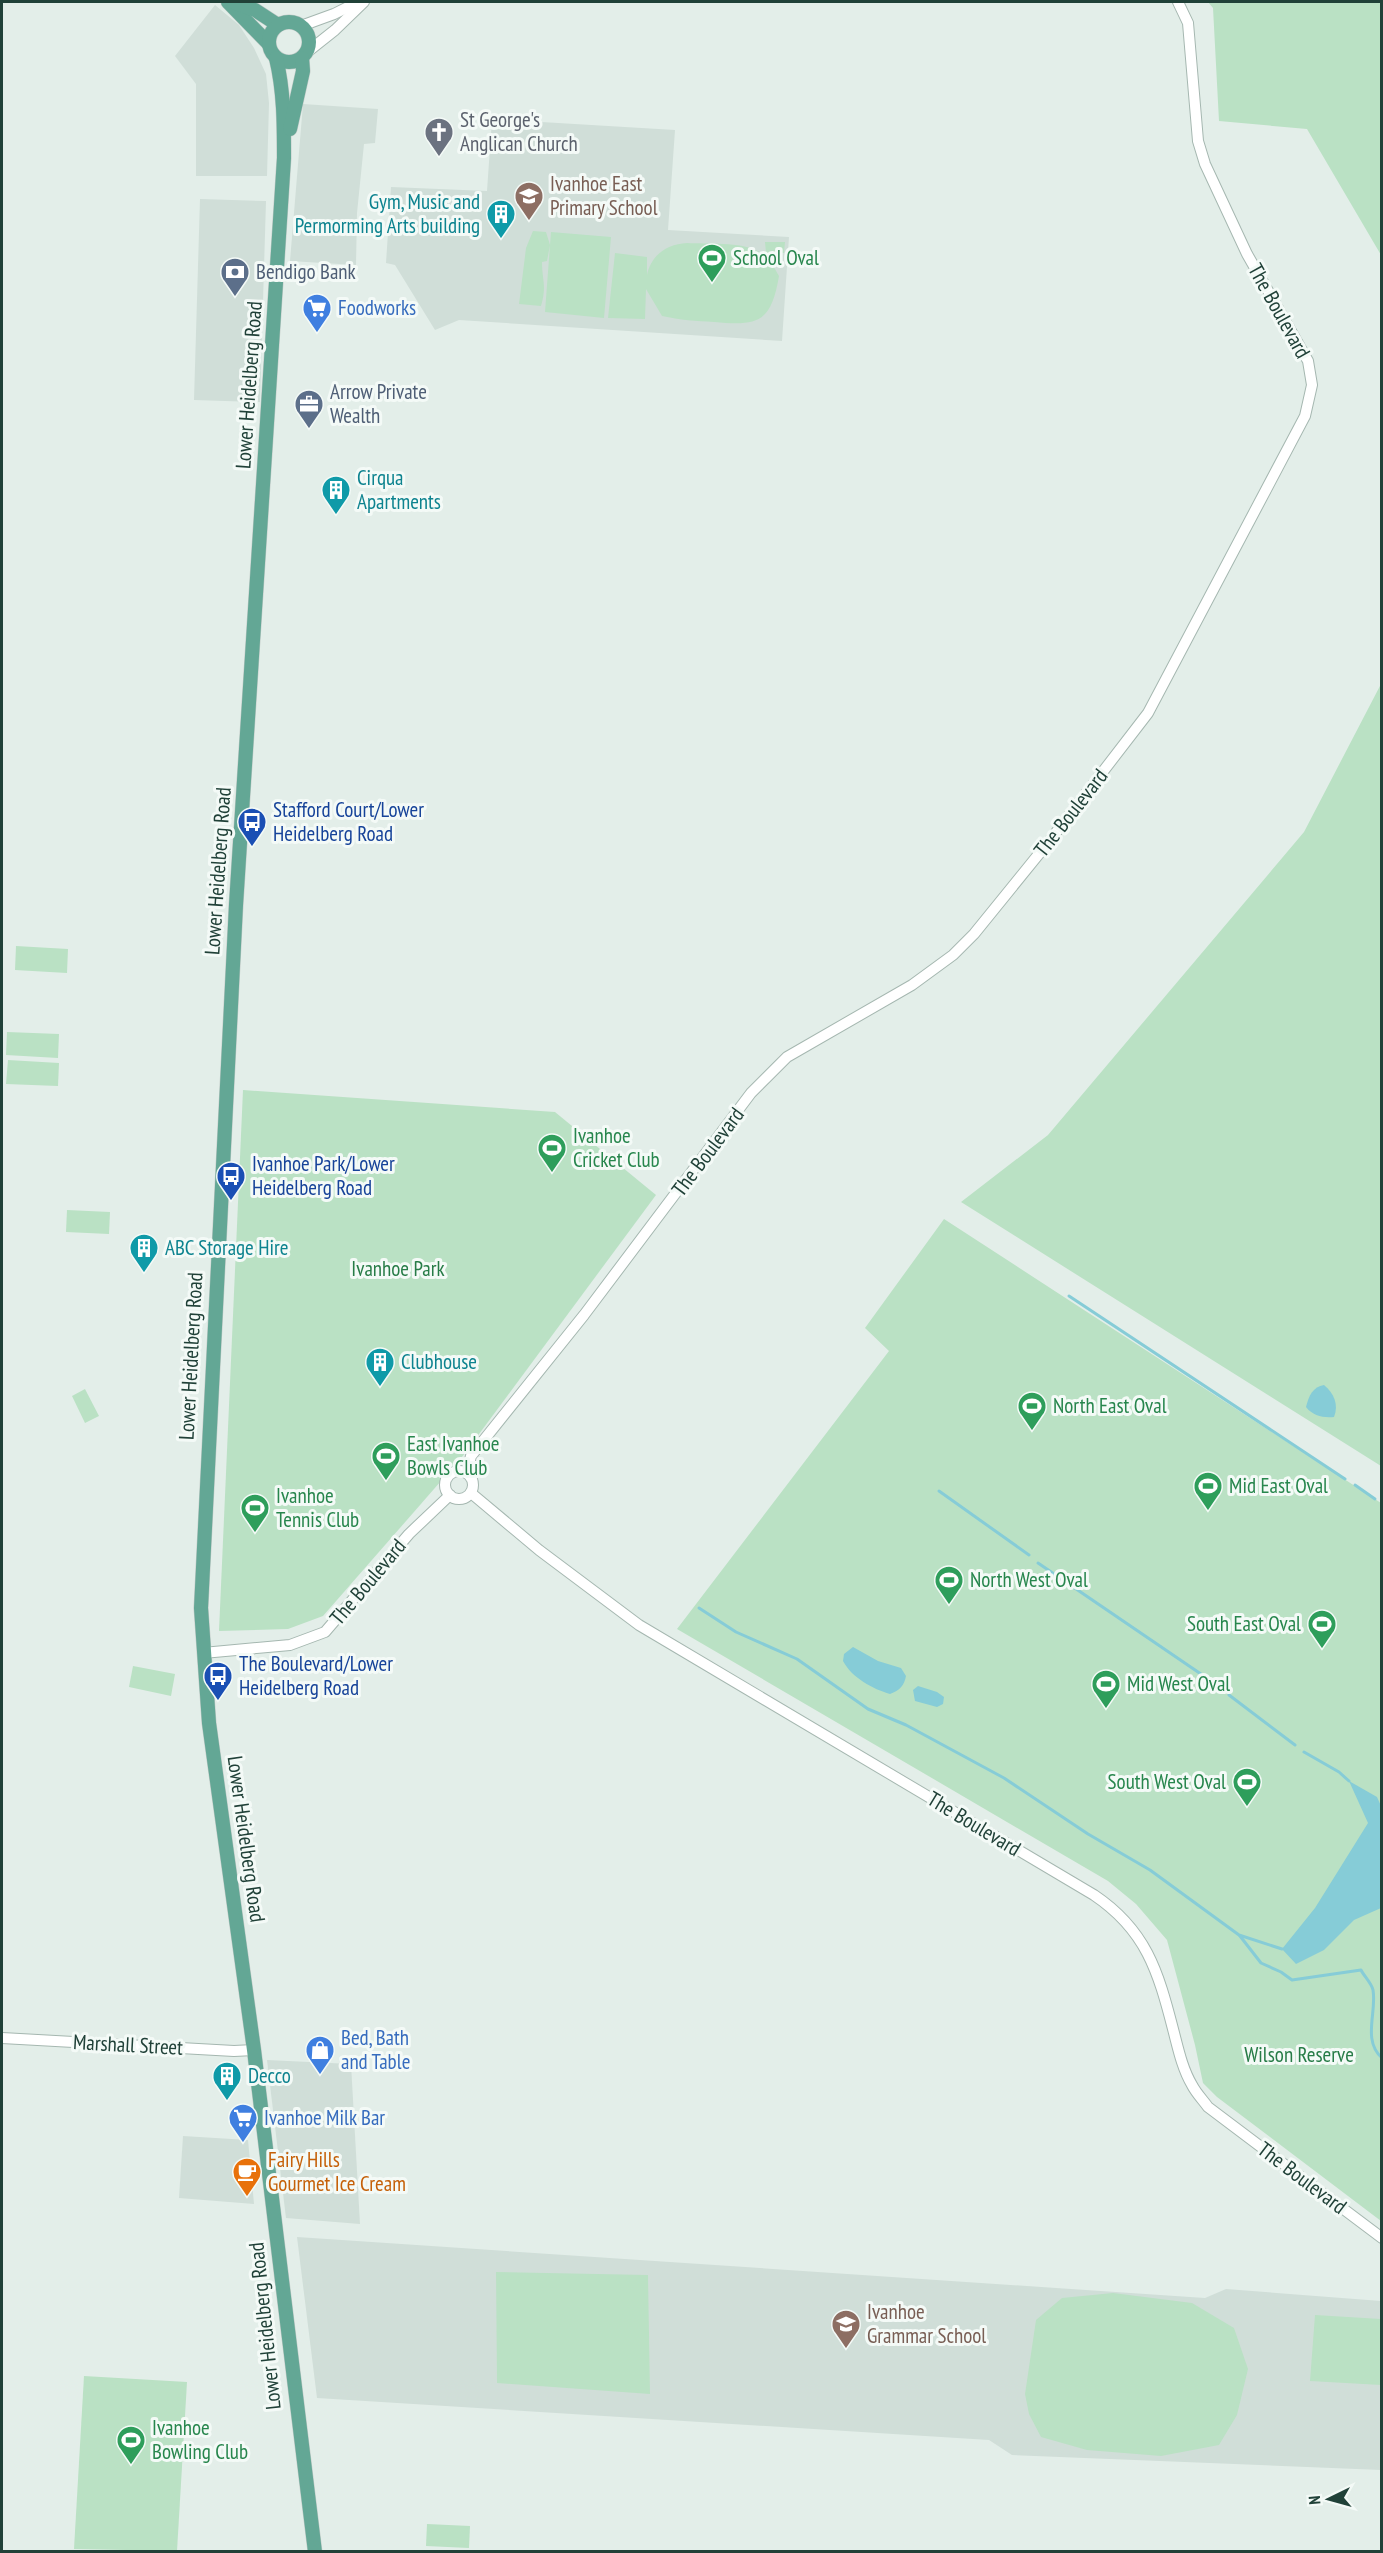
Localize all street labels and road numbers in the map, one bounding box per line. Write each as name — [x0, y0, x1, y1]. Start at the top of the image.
street label: The Boulevard — [1242, 259, 1317, 363]
street label: Lower Heidelberg Road — [229, 300, 268, 470]
street label: The Boulevard — [1028, 763, 1113, 862]
street label: Lower Heidelberg Road — [198, 786, 237, 956]
street label: The Boulevard — [665, 1102, 750, 1202]
street label: Lower Heidelberg Road — [173, 1271, 208, 1440]
street label: The Boulevard — [324, 1533, 412, 1630]
street label: Lower Heidelberg Road — [221, 1754, 272, 1924]
street label: The Boulevard — [923, 1785, 1026, 1862]
street label: Marshall Street — [72, 2028, 184, 2061]
street label: The Boulevard — [1252, 2135, 1352, 2220]
street label: Lower Heidelberg Road — [242, 2241, 287, 2411]

